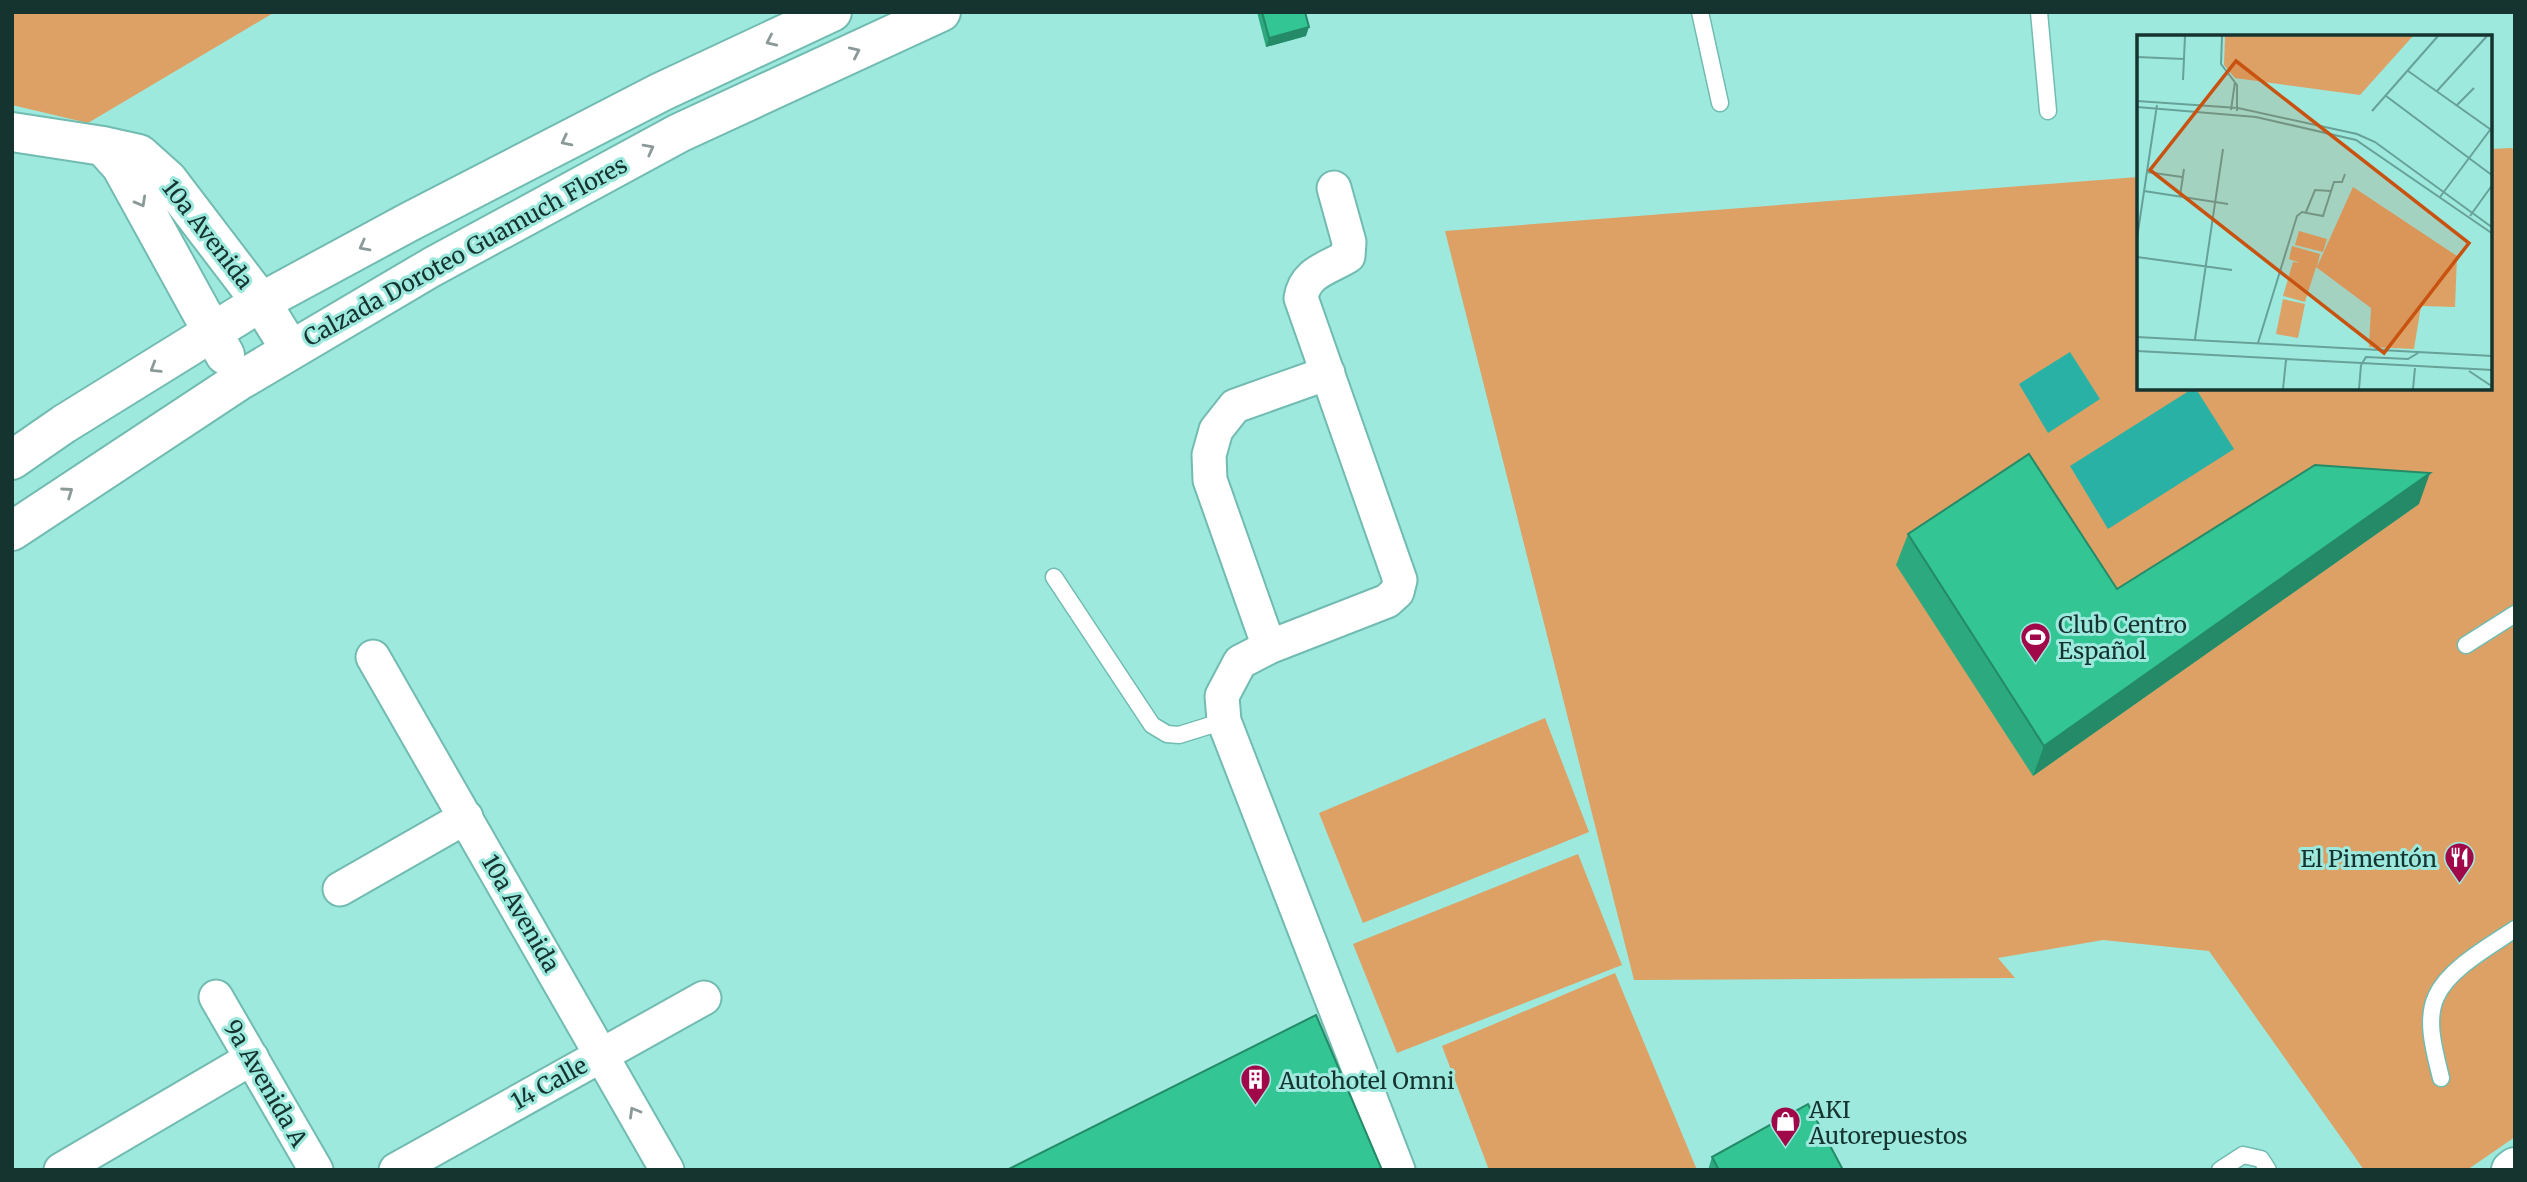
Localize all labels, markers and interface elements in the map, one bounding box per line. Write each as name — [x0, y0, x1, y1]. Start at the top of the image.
one-way arrow — [765, 33, 778, 47]
inset map — [2137, 35, 2492, 390]
one-way arrow — [848, 46, 860, 60]
one-way arrow — [561, 133, 573, 147]
one-way arrow — [642, 144, 654, 157]
street label: Calzada Doroteo Guamuch Flores — [298, 150, 632, 352]
street label: 10a Avenida — [156, 174, 260, 294]
one-way arrow — [133, 195, 146, 208]
one-way arrow — [359, 238, 372, 252]
one-way arrow — [149, 360, 162, 373]
one-way arrow — [61, 488, 74, 501]
place label: Club Centro Español — [2058, 610, 2187, 665]
sports icon: Club Centro Español — [2018, 620, 2052, 664]
restaurant icon: El Pimentón — [2443, 841, 2477, 885]
place label: El Pimentón — [2301, 844, 2437, 873]
street label: 10a Avenida — [476, 849, 566, 977]
street label: 9a Avenida A — [218, 1014, 314, 1152]
street label: 14 Calle — [506, 1050, 592, 1116]
building icon: Autohotel Omni — [1239, 1063, 1273, 1107]
place label: Autohotel Omni — [1278, 1066, 1455, 1095]
place label: AKI Autorepuestos — [1808, 1095, 1968, 1150]
shop icon: AKI Autorepuestos — [1769, 1105, 1803, 1149]
one-way arrow — [629, 1106, 642, 1119]

